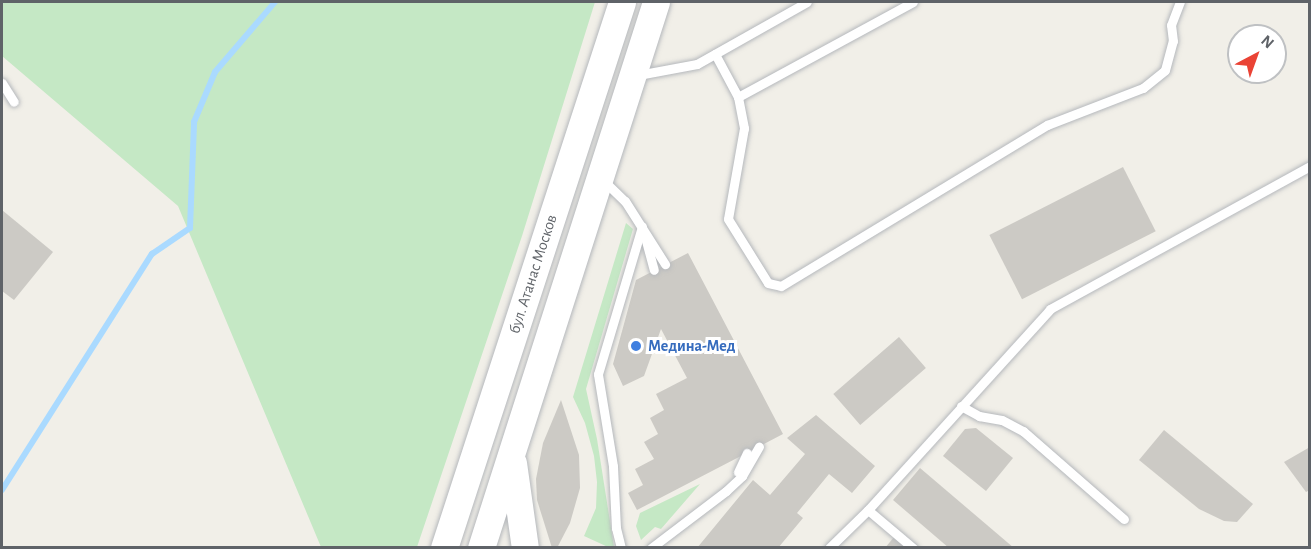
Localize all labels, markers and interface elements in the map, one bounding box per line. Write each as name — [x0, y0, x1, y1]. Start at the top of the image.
north arrow — [1227, 24, 1287, 84]
text: N — [1258, 32, 1277, 52]
street label: бул. Атанас Москов — [505, 212, 561, 336]
place label: Медина-Мед — [648, 336, 736, 356]
marker: Медина-Мед — [629, 339, 643, 353]

